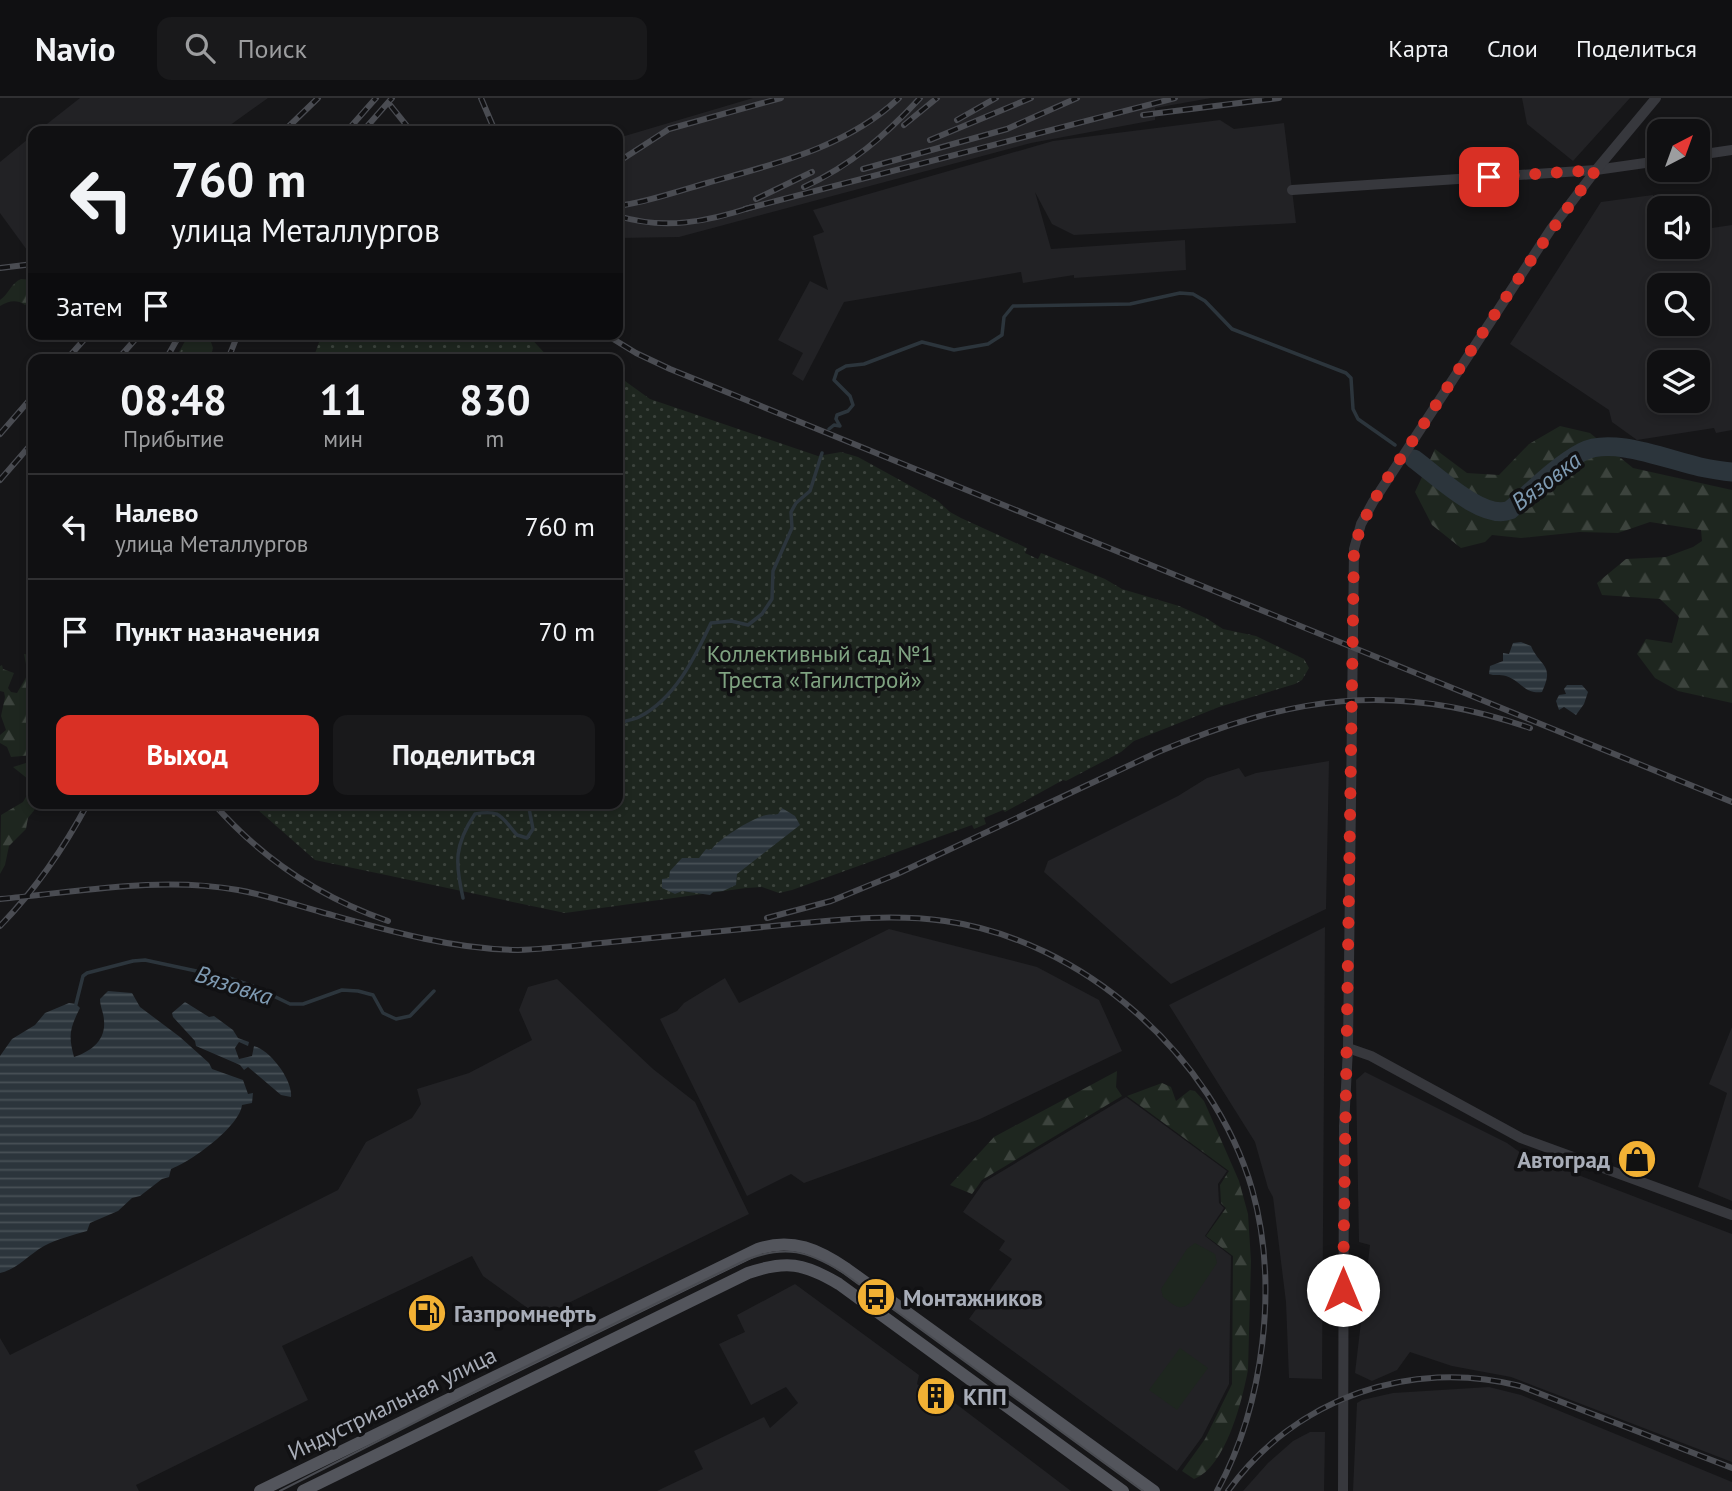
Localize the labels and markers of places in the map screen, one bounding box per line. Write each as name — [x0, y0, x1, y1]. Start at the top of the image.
pin — [1459, 147, 1519, 207]
shop icon: Автоград — [1616, 1138, 1658, 1180]
place label: Автоград — [1517, 1145, 1610, 1174]
bus stop icon: Монтажников — [855, 1276, 897, 1318]
place label: Монтажников — [903, 1283, 1043, 1312]
fuel station icon: Газпромнефть — [406, 1292, 448, 1334]
place label: Газпромнефть — [454, 1299, 596, 1328]
building icon: КПП — [915, 1375, 957, 1417]
place label: КПП — [963, 1382, 1007, 1411]

